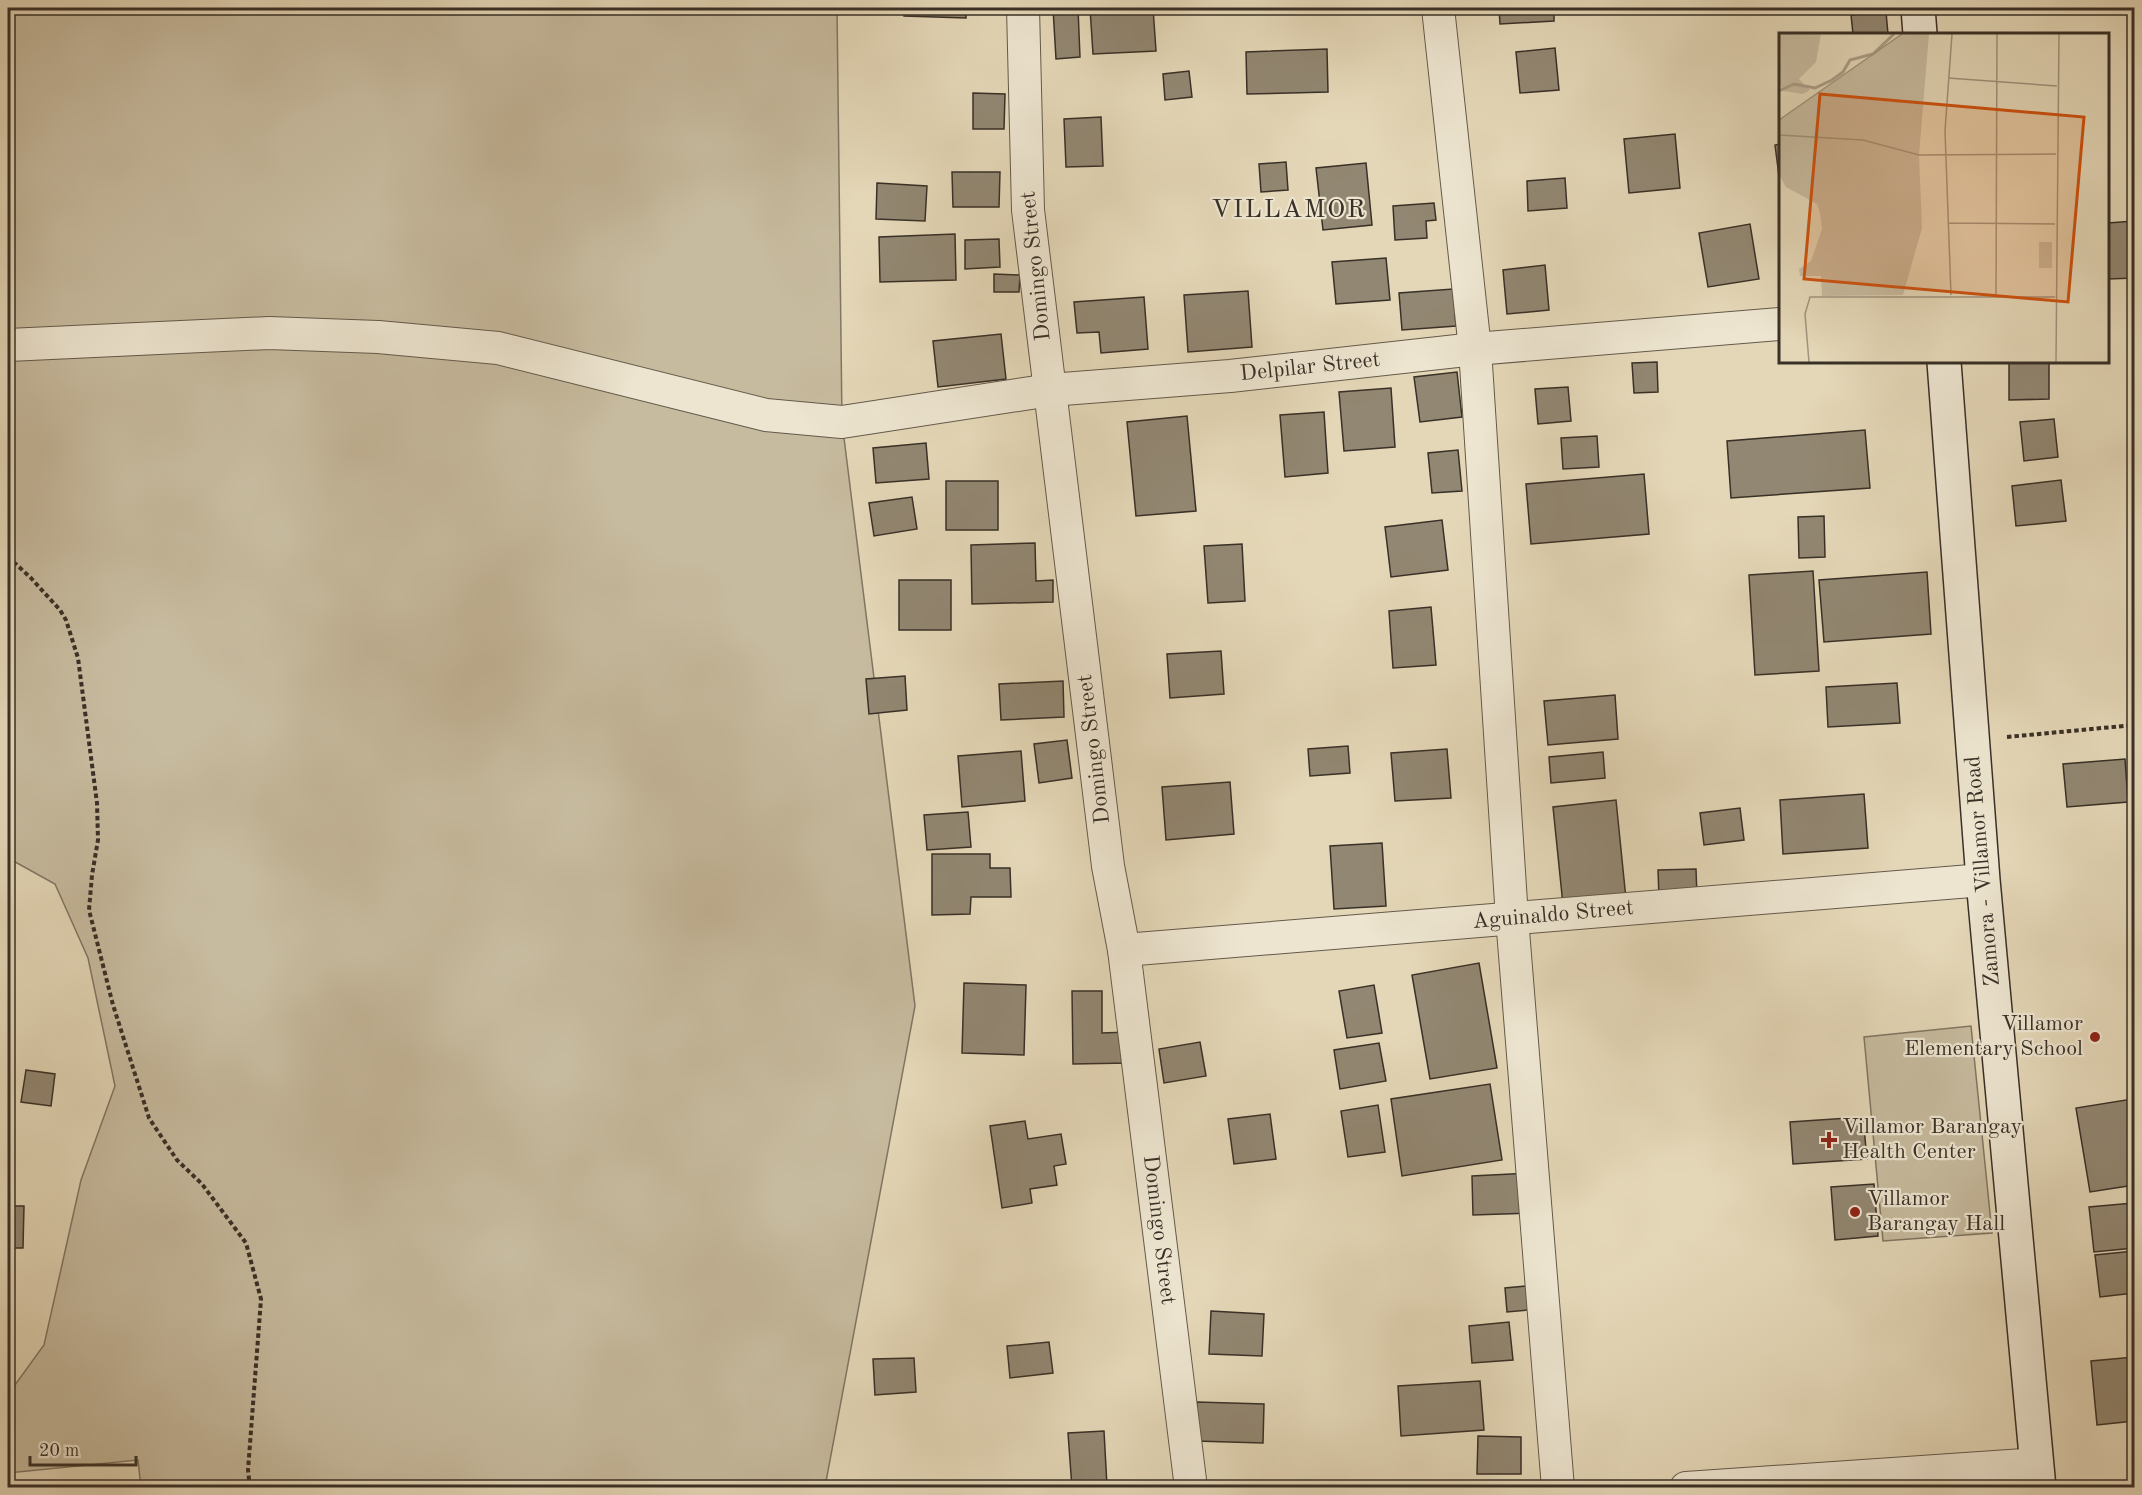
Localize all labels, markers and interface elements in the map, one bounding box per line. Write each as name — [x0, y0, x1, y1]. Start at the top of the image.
inset map — [1779, 33, 2109, 363]
street label: Domingo Street — [1017, 190, 1055, 342]
district label: VILLAMOR — [1211, 197, 1367, 223]
street label: Delpilar Street — [1239, 349, 1381, 385]
street label: Domingo Street — [1074, 673, 1114, 825]
street label: Zamora - Villamor Road — [1962, 755, 2004, 987]
street label: Aguinaldo Street — [1471, 897, 1635, 933]
place label: Villamor Elementary School — [1904, 1013, 2083, 1060]
marker: Villamor Elementary School — [2088, 1030, 2102, 1044]
place label: Villamor Barangay Health Center — [1842, 1116, 2022, 1163]
marker: Villamor Barangay Health Center — [1820, 1131, 1838, 1149]
street label: Domingo Street — [1139, 1154, 1179, 1306]
place label: Villamor Barangay Hall — [1867, 1188, 2005, 1235]
marker: Villamor Barangay Hall — [1848, 1205, 1862, 1219]
scale bar — [30, 1429, 136, 1467]
text: 20 m — [39, 1442, 79, 1460]

